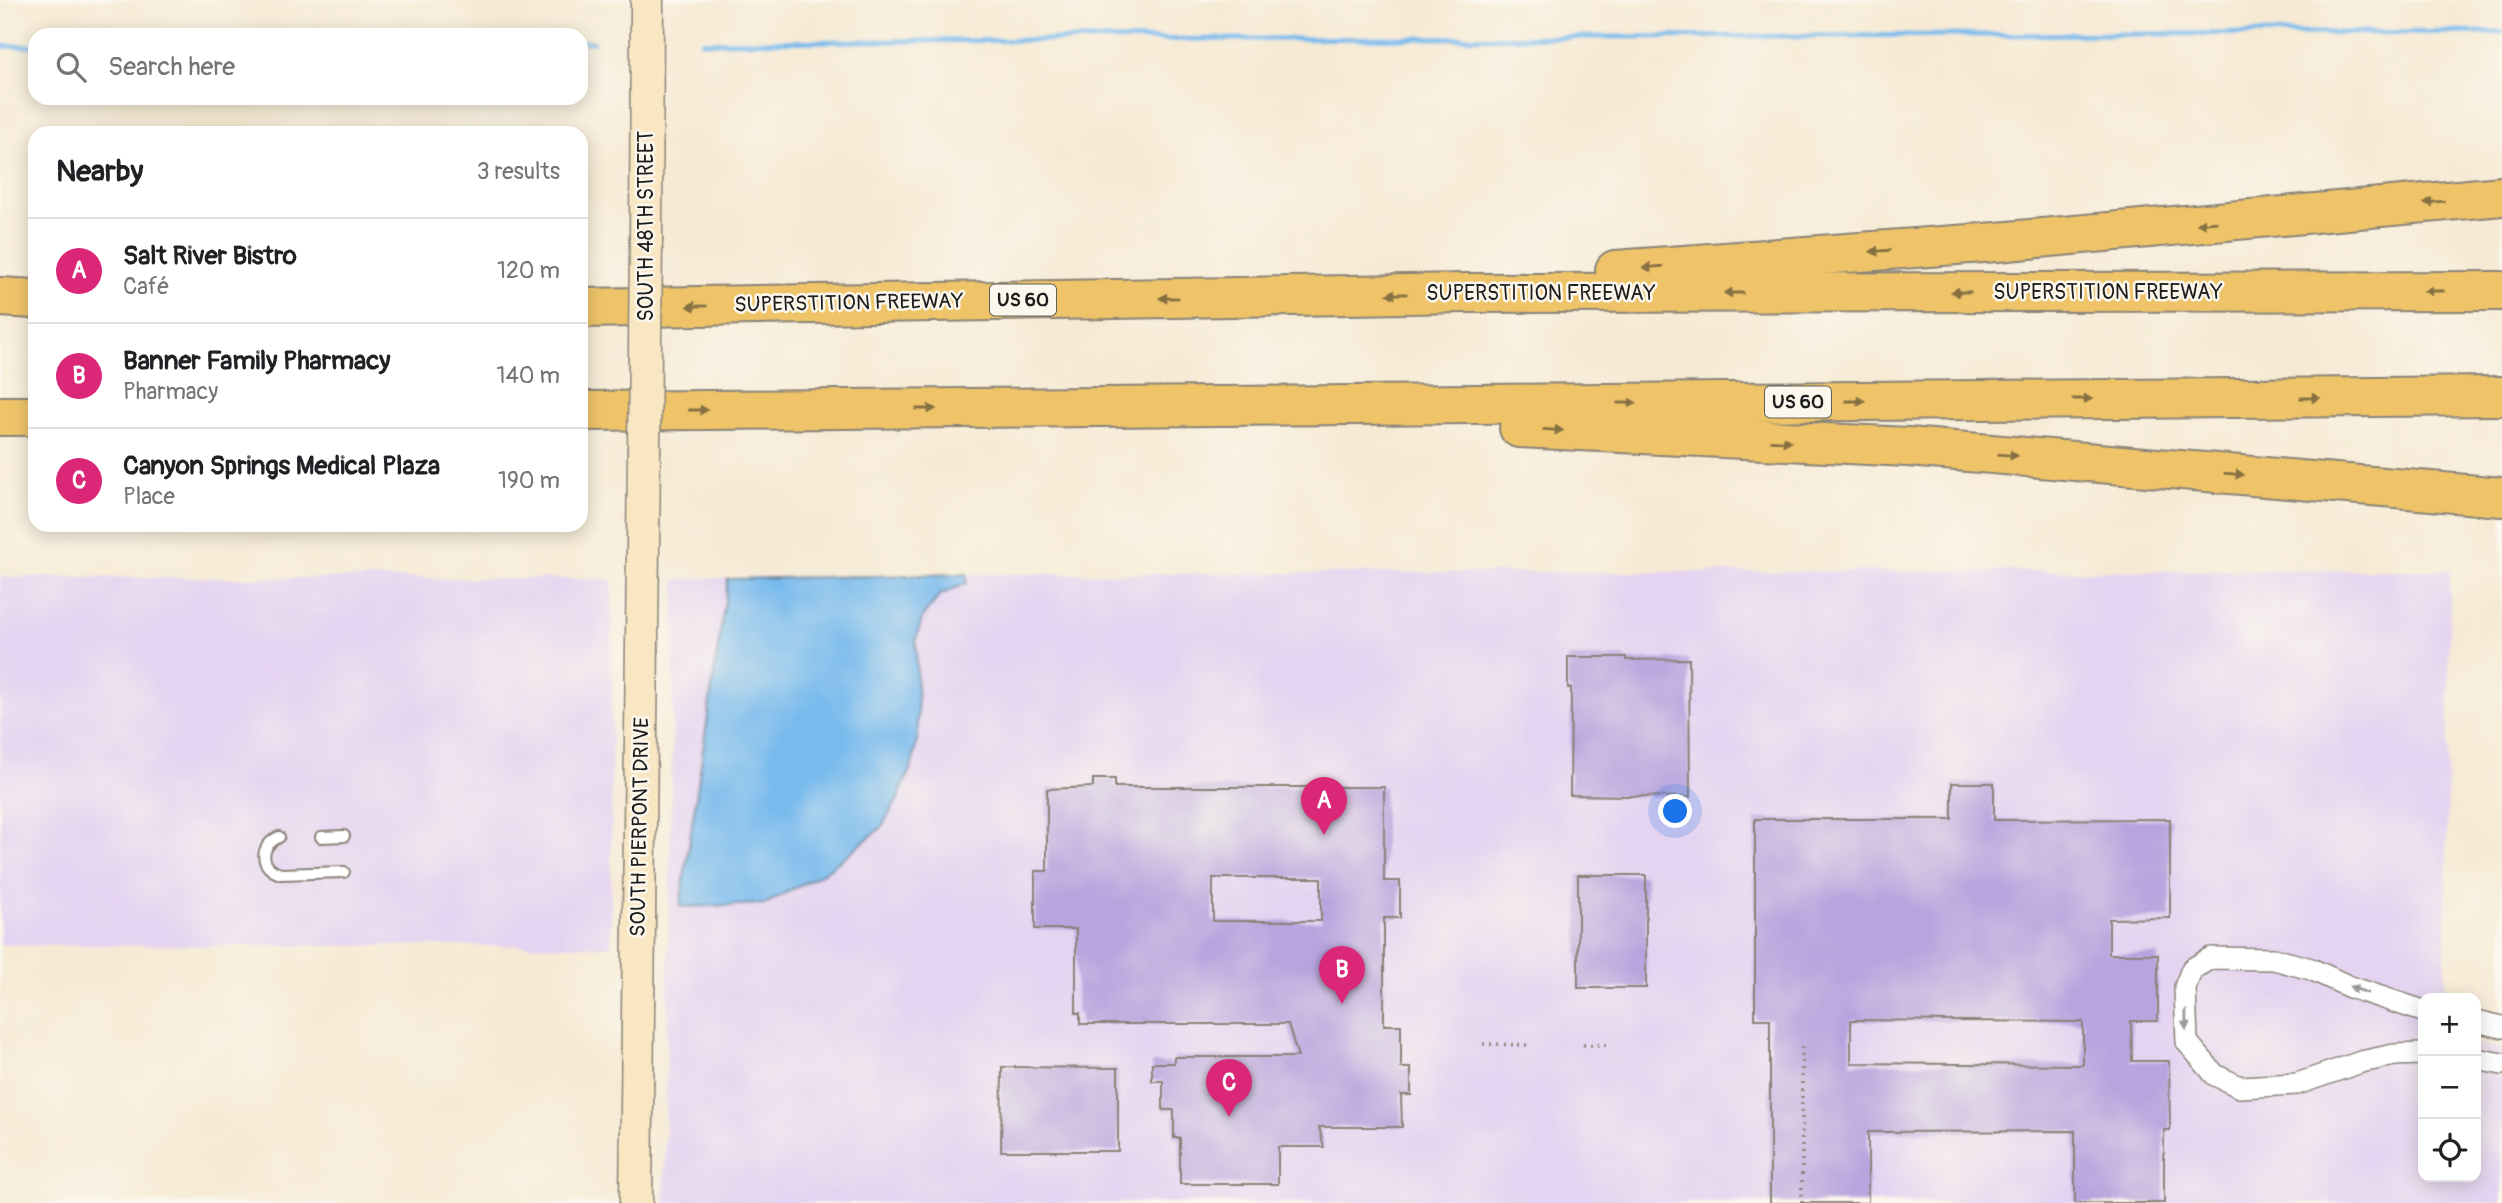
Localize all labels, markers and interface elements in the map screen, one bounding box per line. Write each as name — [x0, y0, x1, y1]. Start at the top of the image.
search box — [28, 28, 588, 105]
icon: search — [52, 48, 90, 86]
text: Search here — [108, 51, 235, 83]
street label: SOUTH 48TH STREET — [633, 130, 660, 321]
text: Nearby — [56, 153, 143, 190]
text: 3 results — [477, 157, 560, 186]
one-way arrow — [2423, 197, 2445, 208]
one-way arrow — [2196, 218, 2218, 229]
text: Salt River Bistro — [123, 240, 297, 272]
one-way arrow — [1869, 246, 1891, 257]
text: A — [72, 256, 86, 285]
text: 120 m — [497, 256, 560, 285]
one-way arrow — [1642, 262, 1664, 273]
text: Café — [123, 272, 169, 301]
street label: SUPERSTITION FREEWAY — [1993, 279, 2223, 306]
street label: SUPERSTITION FREEWAY — [1426, 280, 1656, 307]
road number: US 60 — [990, 284, 1056, 316]
one-way arrow — [2423, 285, 2445, 297]
one-way arrow — [1950, 286, 1972, 298]
street label: SUPERSTITION FREEWAY — [734, 287, 964, 319]
one-way arrow — [1723, 287, 1745, 299]
one-way arrow — [1385, 288, 1407, 300]
one-way arrow — [1158, 292, 1180, 304]
one-way arrow — [685, 300, 707, 312]
text: Banner Family Pharmacy — [123, 345, 390, 377]
text: B — [72, 361, 86, 390]
text: 140 m — [497, 361, 560, 390]
text: Pharmacy — [123, 377, 218, 406]
road number: US 60 — [1765, 386, 1831, 418]
one-way arrow — [2299, 392, 2321, 404]
one-way arrow — [2072, 394, 2094, 405]
one-way arrow — [1844, 395, 1866, 407]
one-way arrow — [1617, 397, 1639, 409]
one-way arrow — [915, 403, 937, 415]
one-way arrow — [687, 404, 709, 416]
one-way arrow — [1543, 424, 1565, 435]
one-way arrow — [1770, 435, 1792, 446]
text: Canyon Springs Medical Plaza — [123, 450, 440, 482]
one-way arrow — [1997, 450, 2019, 461]
text: C — [72, 466, 86, 495]
text: 190 m — [498, 466, 560, 495]
one-way arrow — [2224, 469, 2246, 480]
text: Place — [123, 482, 175, 511]
street label: SOUTH PIERPONT DRIVE — [625, 717, 655, 937]
pin: A — [1301, 777, 1347, 835]
your location — [1658, 794, 1692, 828]
pin: B — [1319, 946, 1365, 1004]
one-way arrow — [2348, 984, 2369, 995]
map controls — [2418, 993, 2481, 1182]
button: + — [2418, 993, 2481, 1056]
one-way arrow — [2181, 1009, 2192, 1031]
button: − — [2418, 1056, 2481, 1119]
pin: C — [1206, 1059, 1252, 1117]
button: locate — [2418, 1119, 2481, 1182]

